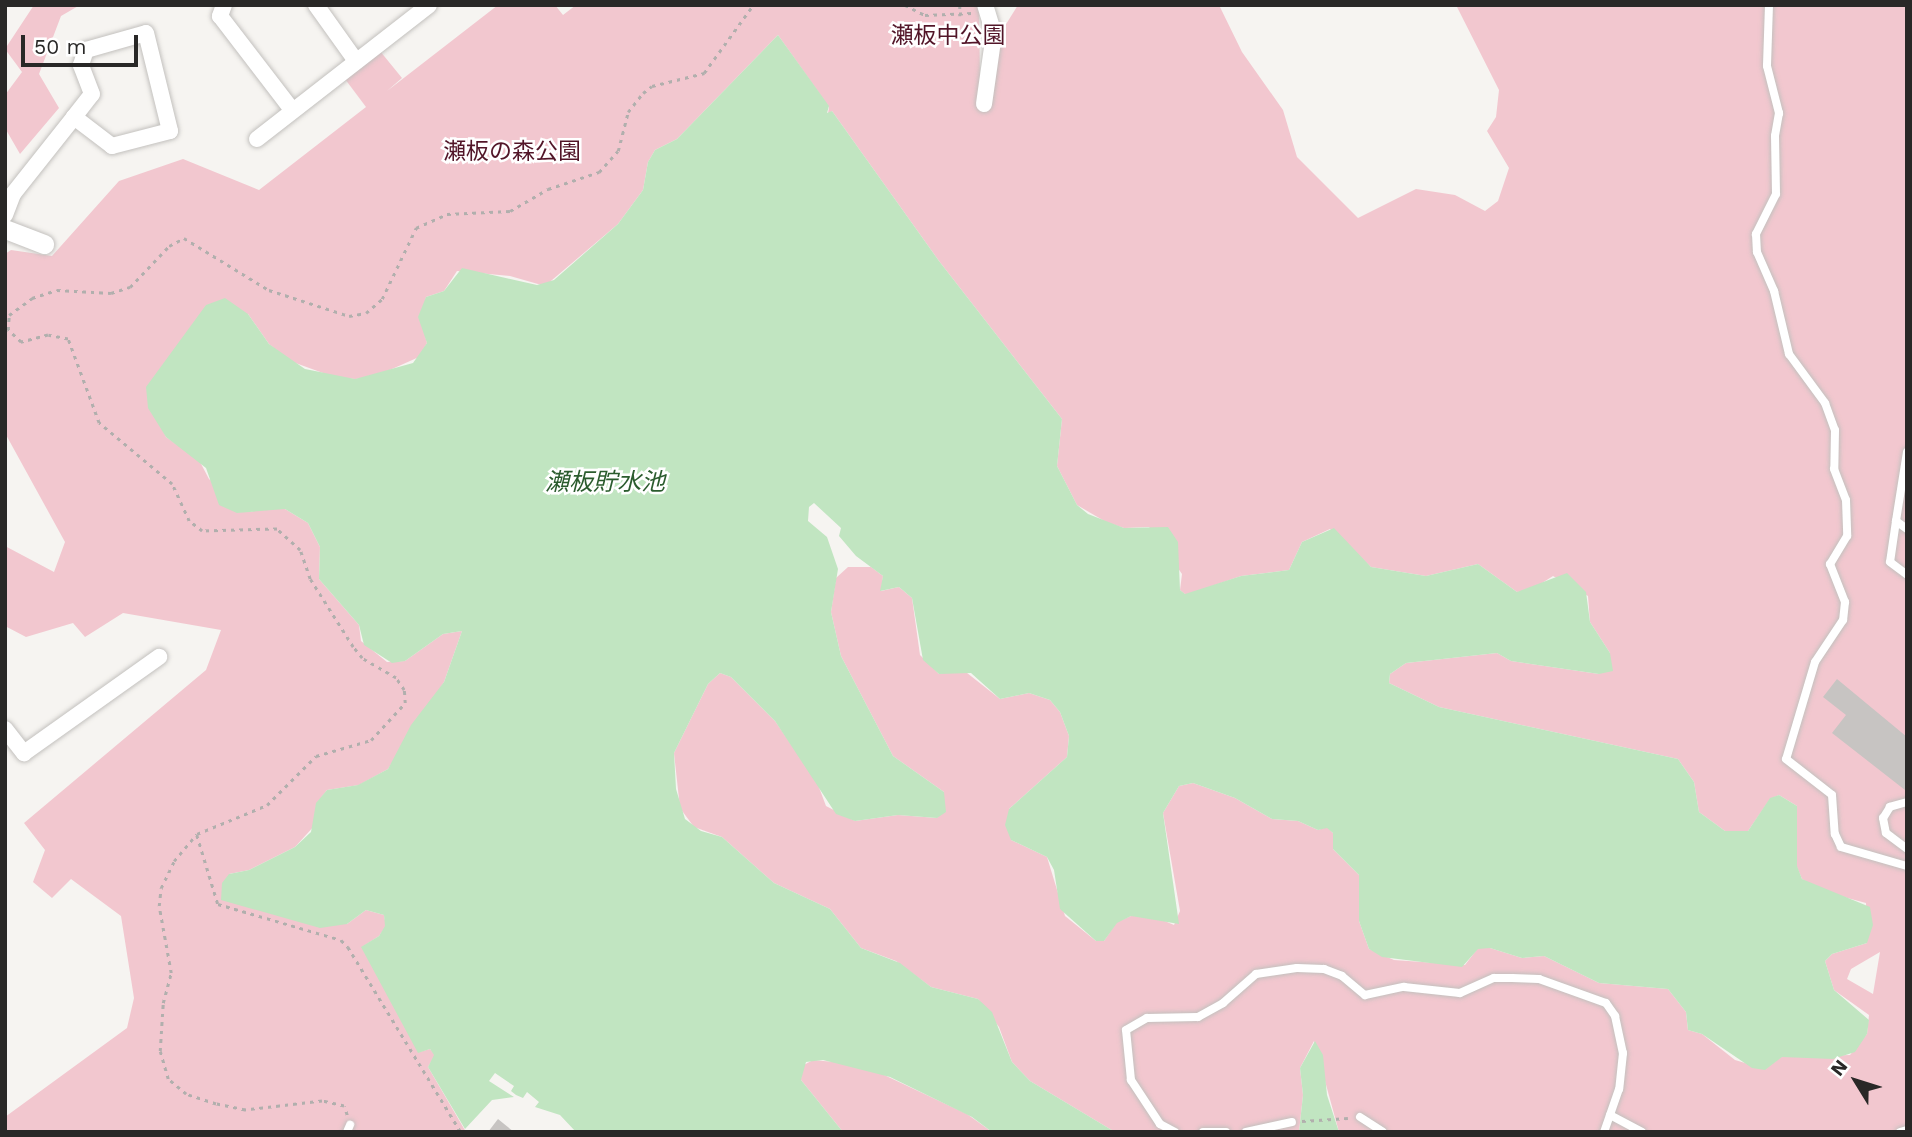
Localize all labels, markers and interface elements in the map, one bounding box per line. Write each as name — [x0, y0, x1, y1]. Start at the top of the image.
scale bar — [24, 21, 142, 65]
park label: 瀬板中公園 — [891, 22, 1005, 50]
text: 50 m — [34, 34, 86, 59]
park label: 瀬板の森公園 — [443, 138, 581, 166]
water label: 瀬板貯水池 — [545, 469, 665, 497]
north arrow — [1821, 1046, 1891, 1116]
text: N — [1826, 1055, 1852, 1080]

